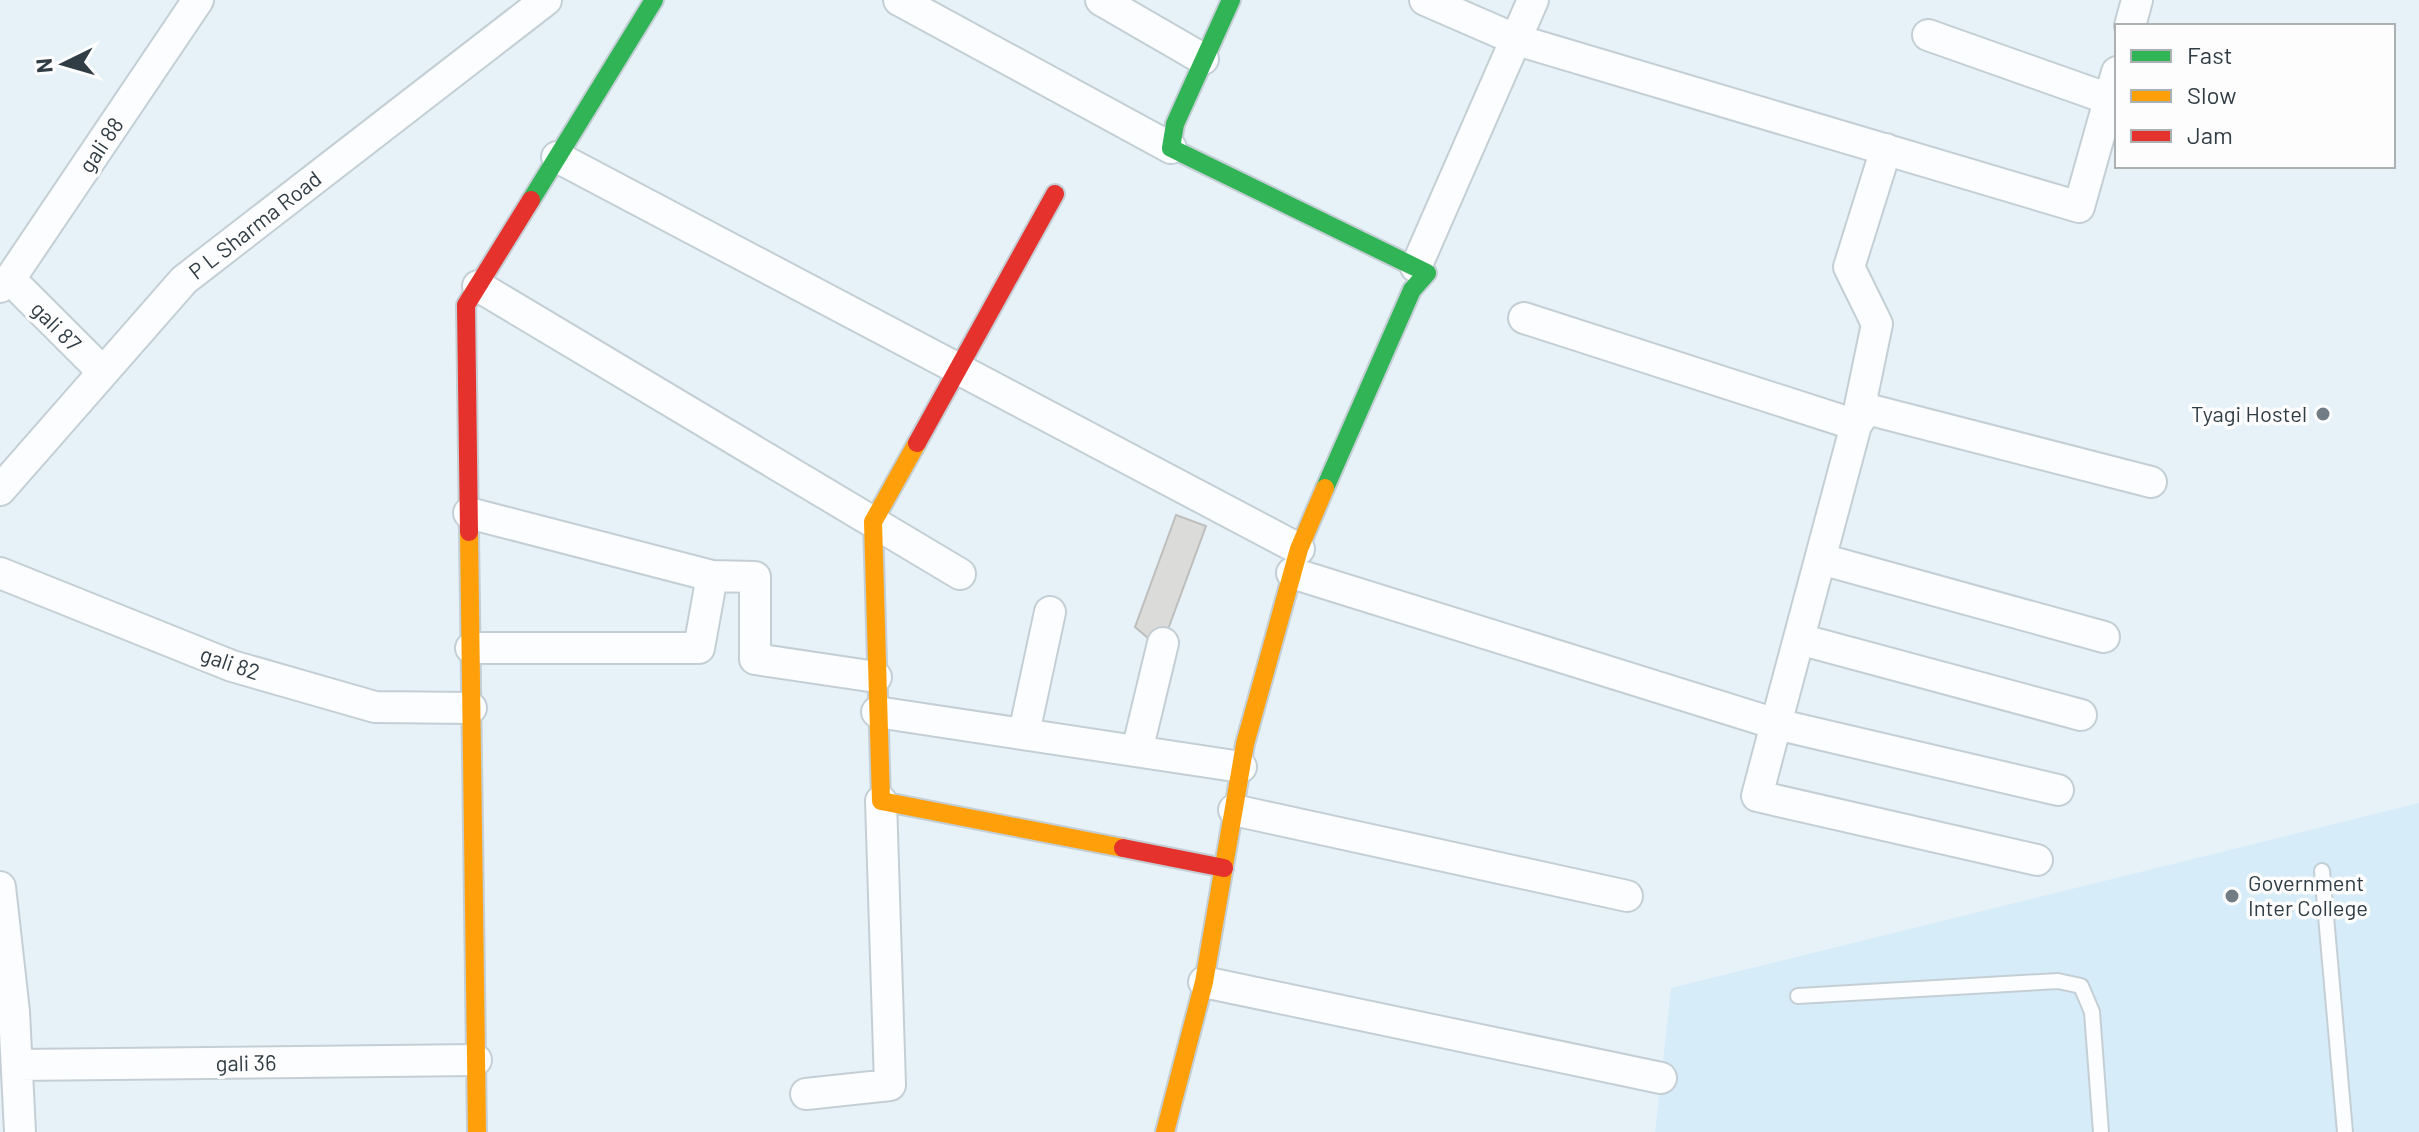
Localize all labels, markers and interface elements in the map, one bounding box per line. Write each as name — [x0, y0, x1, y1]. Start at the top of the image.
north arrow — [24, 24, 104, 104]
legend — [2115, 24, 2395, 168]
text: Fast — [2187, 40, 2232, 69]
text: N — [29, 57, 57, 74]
text: Slow — [2187, 80, 2236, 109]
street label: gali 88 — [72, 112, 128, 177]
text: Jam — [2187, 120, 2233, 149]
street label: P L Sharma Road — [183, 164, 326, 284]
street label: gali 87 — [26, 295, 87, 356]
place label: Tyagi Hostel — [2191, 400, 2307, 426]
marker: Tyagi Hostel — [2314, 405, 2332, 423]
street label: gali 82 — [197, 640, 264, 684]
place label: Government Inter College — [2248, 869, 2368, 920]
marker: Government Inter College — [2223, 887, 2241, 905]
street label: gali 36 — [215, 1048, 277, 1076]

